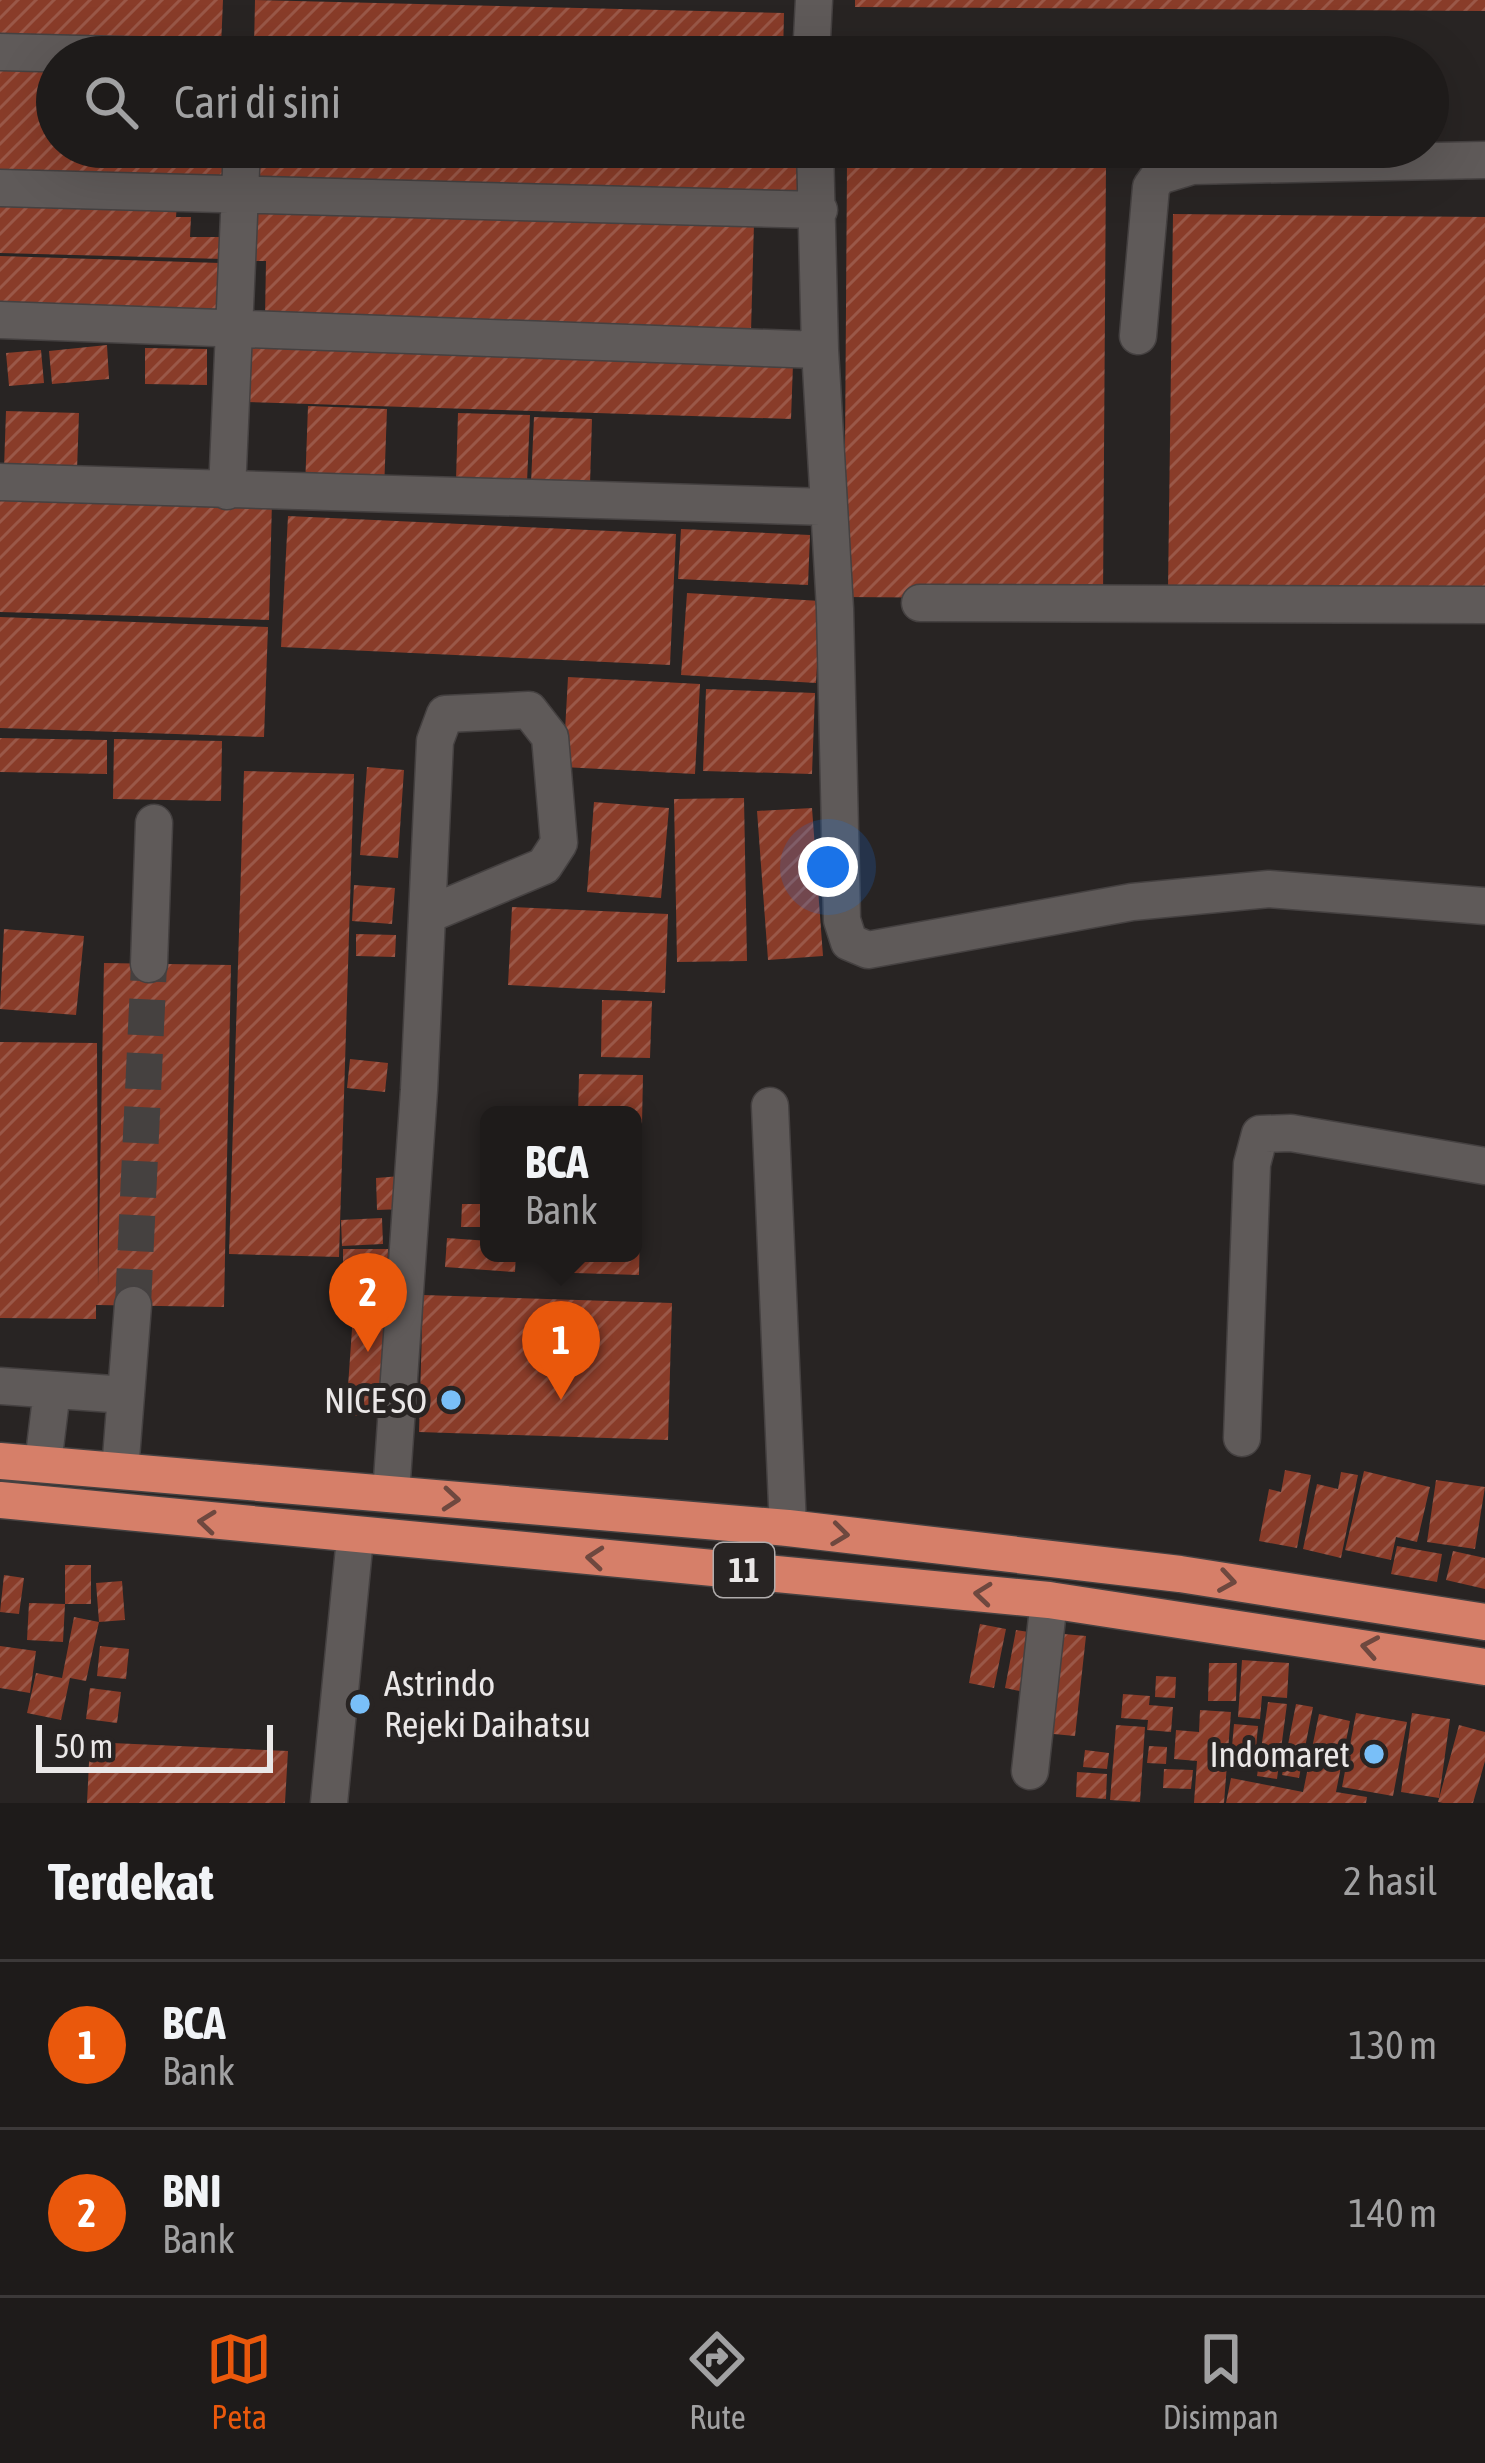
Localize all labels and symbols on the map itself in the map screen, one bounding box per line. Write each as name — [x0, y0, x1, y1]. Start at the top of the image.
your location — [798, 837, 858, 897]
pin: 2 — [329, 1253, 407, 1352]
pin: 1 — [522, 1301, 600, 1400]
place label: NICE SO — [324, 1379, 427, 1421]
marker: NICE SO — [438, 1387, 464, 1413]
one-way arrow — [442, 1486, 461, 1511]
one-way arrow — [197, 1510, 217, 1536]
one-way arrow — [830, 1521, 850, 1547]
road number: 11 — [714, 1543, 774, 1597]
one-way arrow — [585, 1546, 604, 1571]
one-way arrow — [1217, 1568, 1237, 1593]
one-way arrow — [974, 1581, 993, 1607]
one-way arrow — [1360, 1636, 1380, 1661]
place label: Astrindo Rejeki Daihatsu — [384, 1662, 591, 1745]
marker: Astrindo Rejeki Daihatsu — [347, 1691, 373, 1717]
scale bar — [36, 1719, 273, 1772]
place label: Indomaret — [1209, 1733, 1350, 1775]
marker: Indomaret — [1361, 1741, 1387, 1767]

